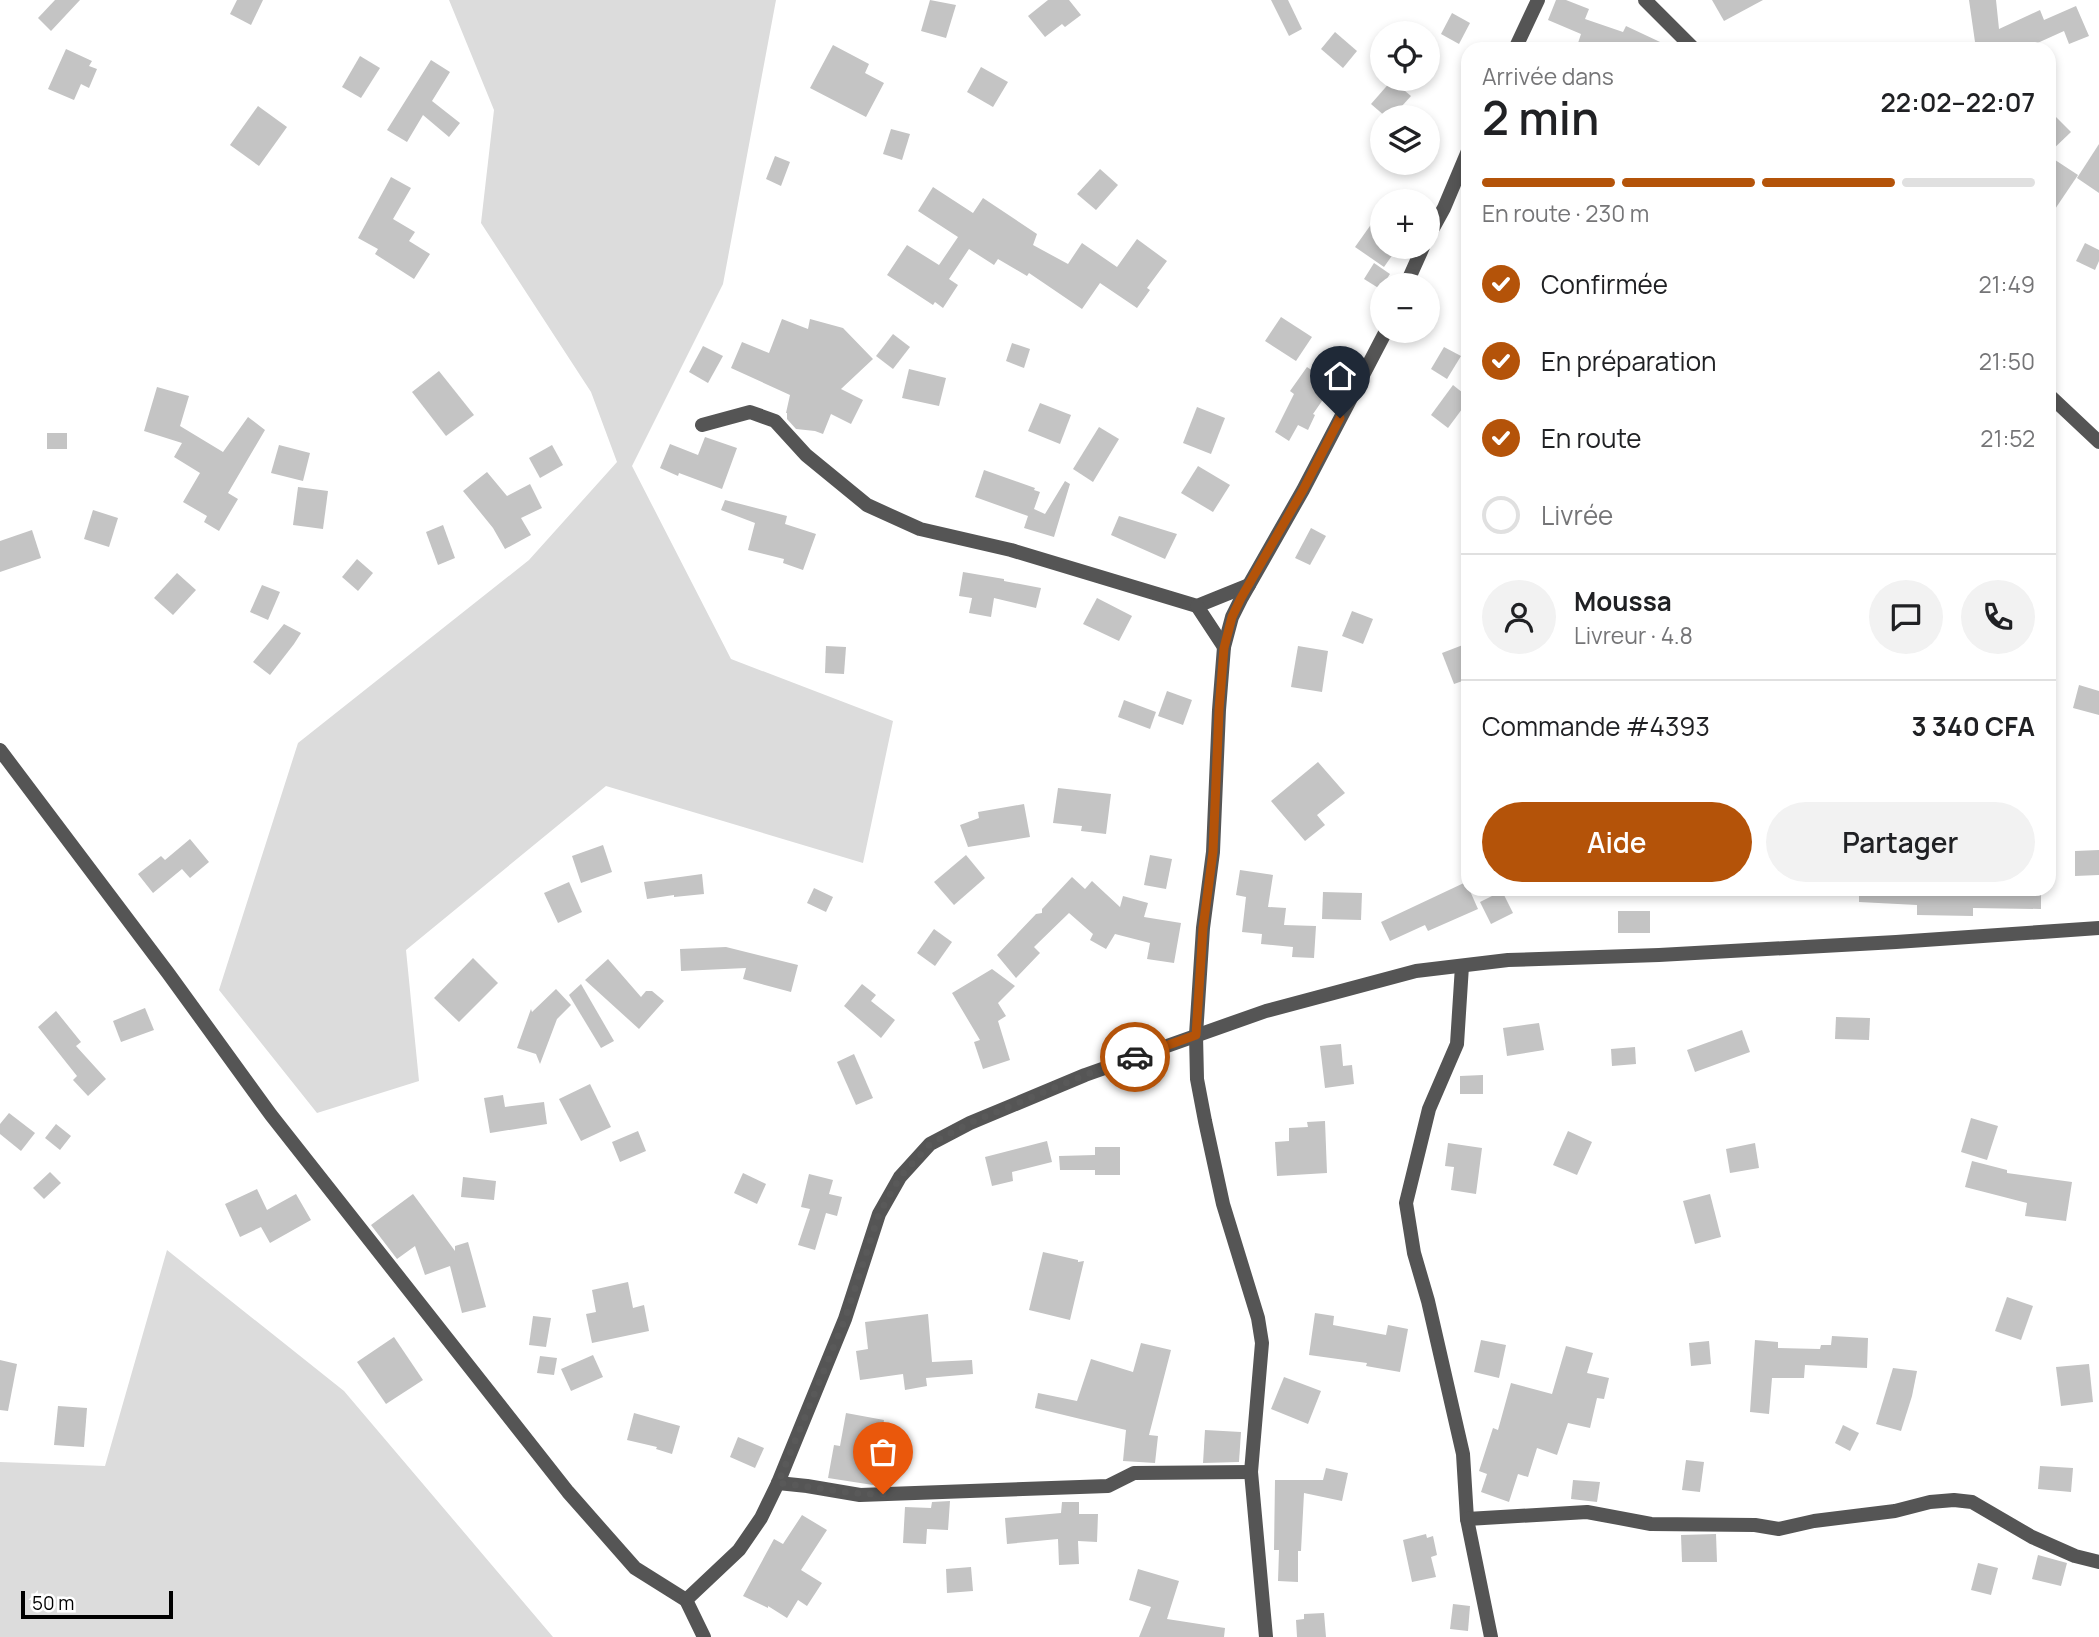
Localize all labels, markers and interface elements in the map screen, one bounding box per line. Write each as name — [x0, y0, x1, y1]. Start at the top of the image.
map controls — [1370, 21, 1440, 343]
button: locate — [1370, 21, 1440, 91]
text: Arrivée dans — [1482, 60, 1614, 92]
text: 22:02–22:07 — [1881, 84, 2035, 120]
text: 2 min — [1482, 86, 1599, 149]
button: layers — [1370, 105, 1440, 175]
button: + — [1370, 189, 1440, 259]
text: En route · 230 m — [1482, 197, 1649, 229]
icon: check — [1482, 265, 1520, 303]
text: Confirmée — [1541, 266, 1668, 302]
text: 21:49 — [1978, 268, 2035, 300]
button: − — [1370, 273, 1440, 343]
icon: check — [1482, 342, 1520, 380]
text: En préparation — [1541, 343, 1716, 379]
text: 21:50 — [1979, 345, 2035, 377]
pin — [1310, 346, 1370, 418]
icon: home — [1321, 357, 1359, 395]
icon: check — [1482, 419, 1520, 457]
text: En route — [1541, 420, 1642, 456]
text: 21:52 — [1980, 422, 2035, 454]
text: Livrée — [1541, 497, 1613, 533]
button: person — [1482, 580, 1556, 654]
button: chat — [1869, 580, 1943, 654]
button: phone — [1961, 580, 2035, 654]
text: Moussa — [1574, 583, 1672, 619]
text: Livreur · 4.8 — [1574, 619, 1693, 651]
text: Commande #4393 — [1482, 708, 1710, 744]
text: 3 340 CFA — [1911, 708, 2035, 744]
button: Aide — [1482, 802, 1752, 882]
button: Partager — [1766, 802, 2035, 882]
courier — [1100, 1022, 1170, 1092]
icon: car — [1116, 1038, 1154, 1076]
pin — [853, 1422, 913, 1494]
icon: bag — [864, 1433, 902, 1471]
scale bar — [21, 1588, 173, 1620]
text: 50 m — [32, 1590, 74, 1616]

